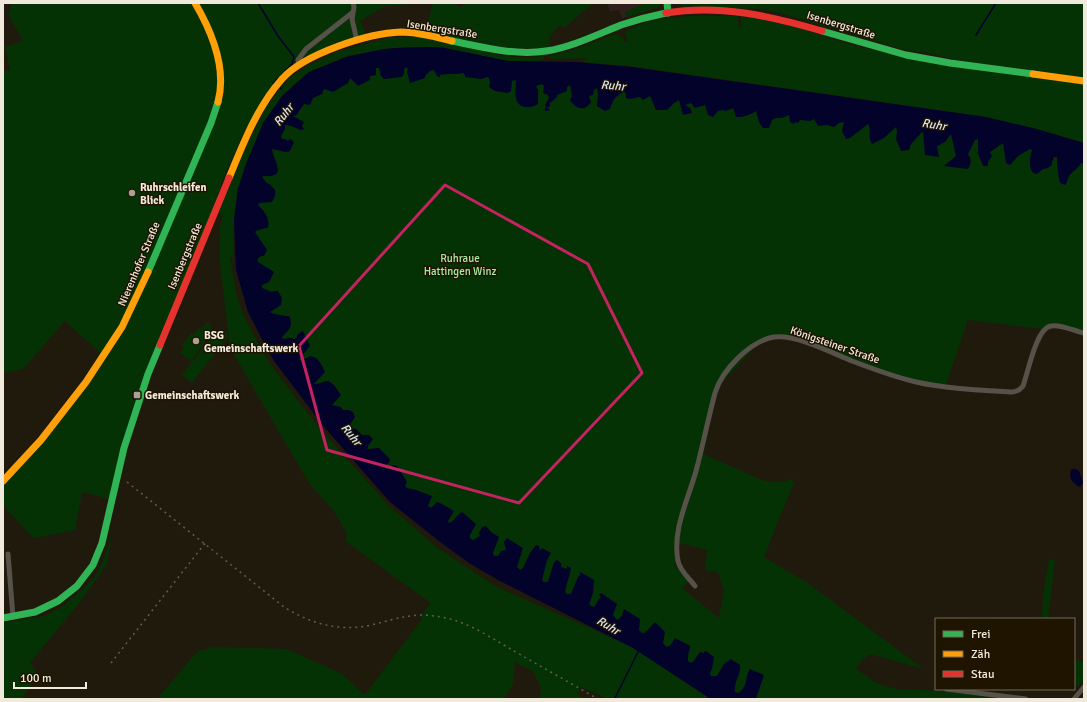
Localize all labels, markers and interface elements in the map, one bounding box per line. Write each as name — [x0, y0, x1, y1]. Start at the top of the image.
street label: Isenbergstraße — [805, 8, 877, 42]
street label: Isenbergstraße — [406, 17, 478, 41]
water label: Ruhr — [600, 77, 627, 95]
water label: Ruhr — [271, 100, 298, 129]
water label: Ruhr — [921, 116, 949, 135]
place label: Ruhrschleifen Blick — [140, 181, 206, 207]
marker: Ruhrschleifen Blick — [127, 188, 137, 198]
street label: Nierenhofer Straße — [115, 220, 163, 308]
street label: Isenbergstraße — [165, 221, 205, 291]
park label: Ruhraue Hattingen Winz — [424, 252, 496, 278]
street label: Königsteiner Straße — [789, 324, 881, 366]
place label: BSG Gemeinschaftswerk — [204, 329, 298, 355]
marker: BSG Gemeinschaftswerk — [191, 336, 201, 346]
place label: Gemeinschaftswerk — [145, 389, 239, 402]
marker: Gemeinschaftswerk — [132, 390, 142, 400]
water label: Ruhr — [337, 421, 366, 450]
water label: Ruhr — [594, 613, 624, 640]
legend — [935, 618, 1075, 690]
text: Frei — [971, 627, 990, 642]
text: Zäh — [971, 647, 990, 662]
scale bar — [14, 664, 86, 690]
text: Stau — [971, 667, 995, 682]
text: 100 m — [20, 671, 52, 686]

